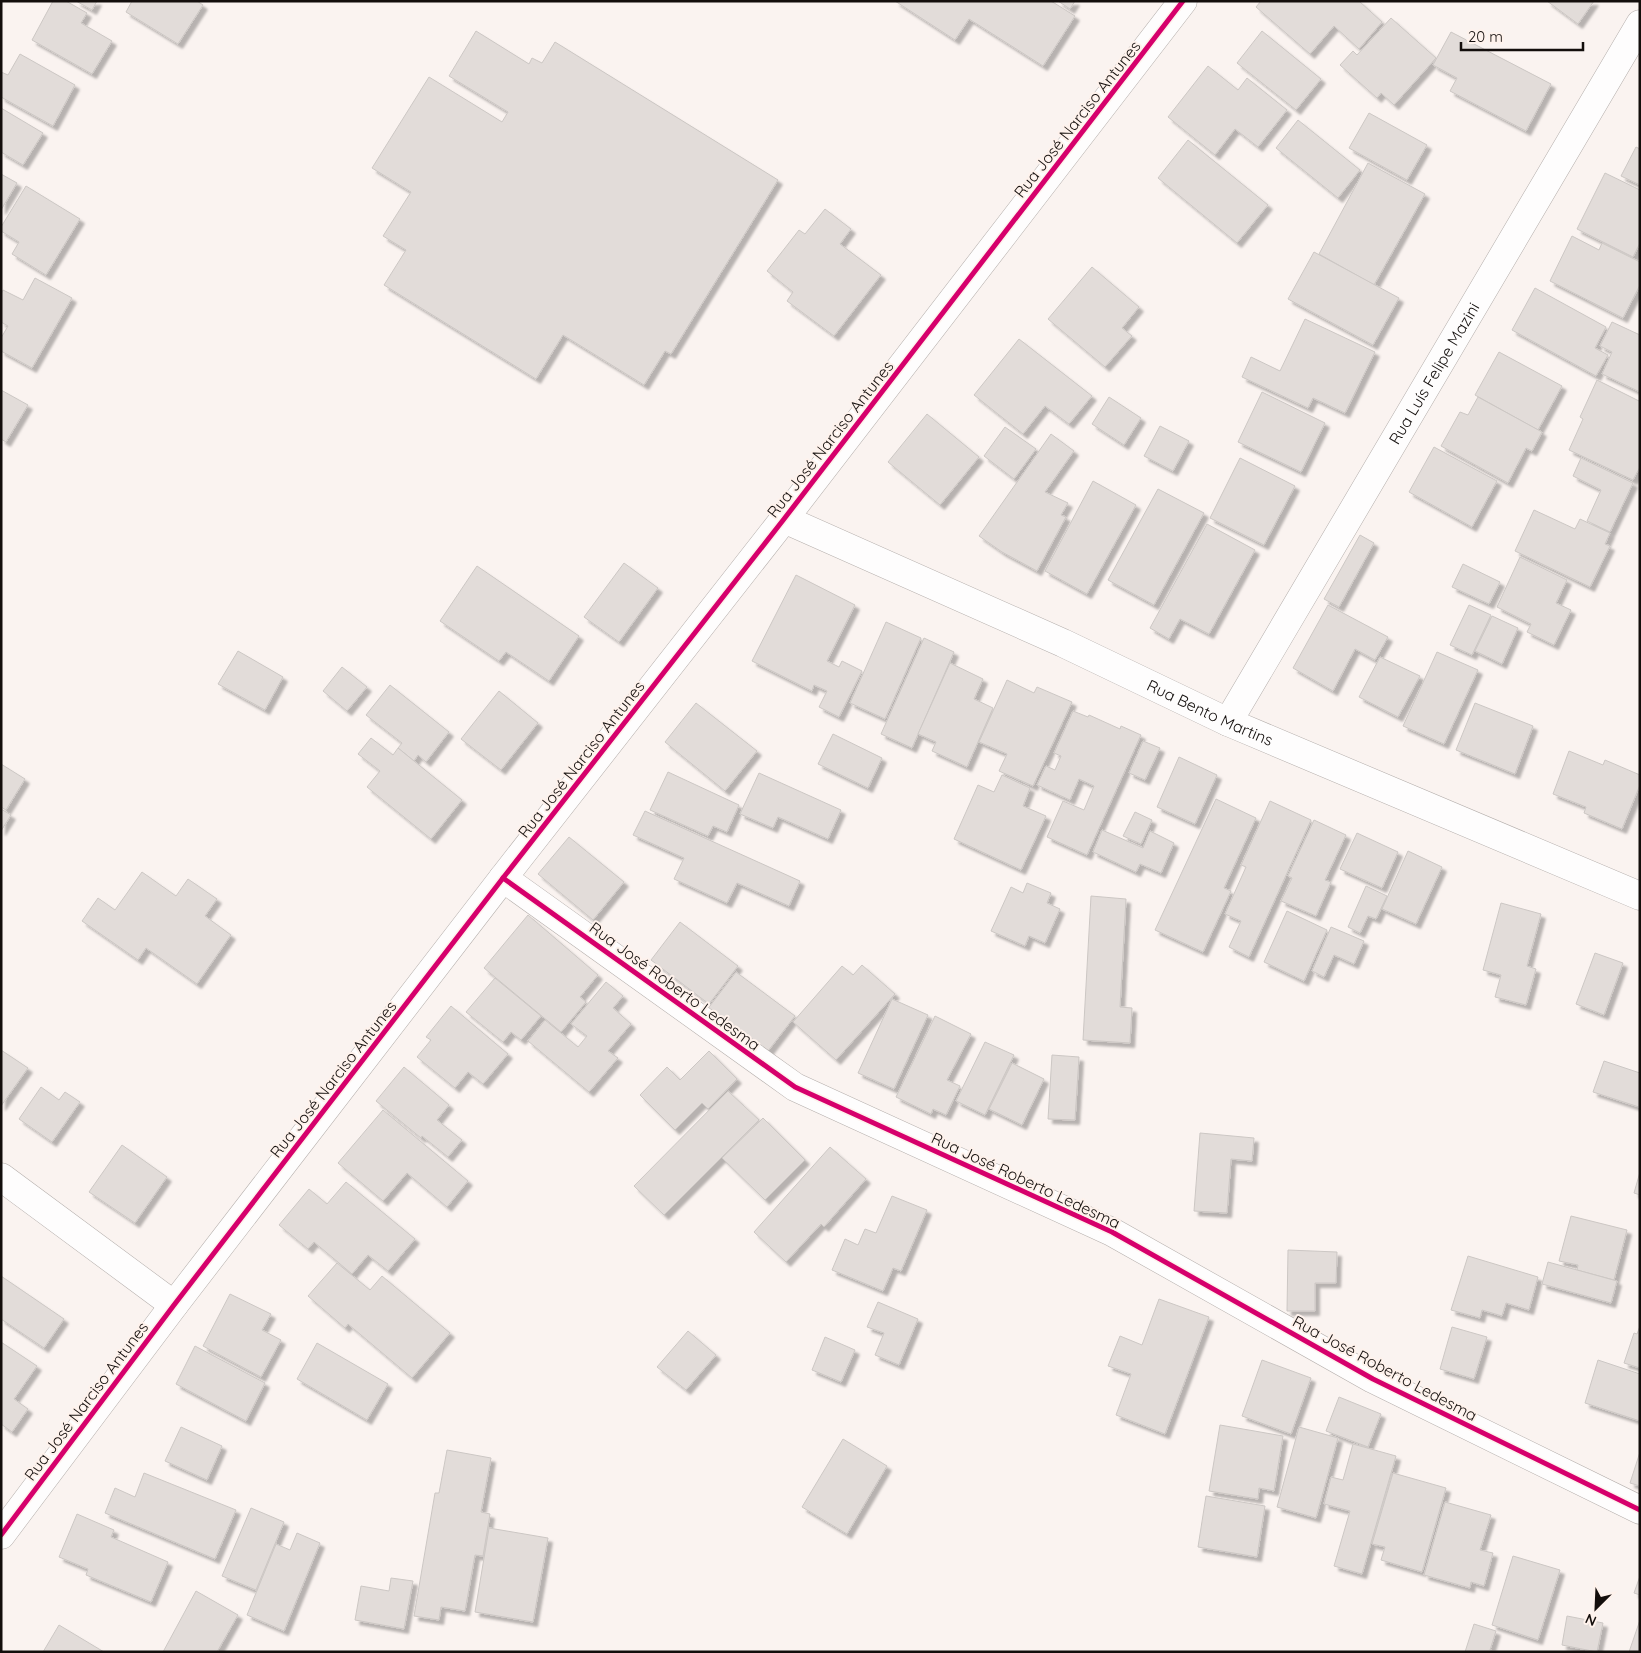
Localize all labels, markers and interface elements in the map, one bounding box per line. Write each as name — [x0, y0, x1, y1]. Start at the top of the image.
scale bar — [1461, 20, 1584, 52]
text: 20 m — [1468, 27, 1503, 46]
street label: Rua José Narciso Antunes — [1009, 36, 1145, 202]
street label: Rua Luís Felipe Mazini — [1384, 299, 1484, 448]
street label: Rua José Narciso Antunes — [762, 356, 898, 522]
street label: Rua Bento Martins — [1144, 675, 1276, 750]
street label: Rua José Narciso Antunes — [513, 676, 649, 842]
street label: Rua José Roberto Ledesma — [586, 917, 764, 1055]
street label: Rua José Narciso Antunes — [265, 996, 401, 1162]
street label: Rua José Roberto Ledesma — [928, 1127, 1124, 1233]
street label: Rua José Roberto Ledesma — [1289, 1311, 1481, 1425]
street label: Rua José Narciso Antunes — [20, 1318, 152, 1484]
north arrow — [1571, 1583, 1621, 1633]
text: N — [1582, 1610, 1599, 1630]

